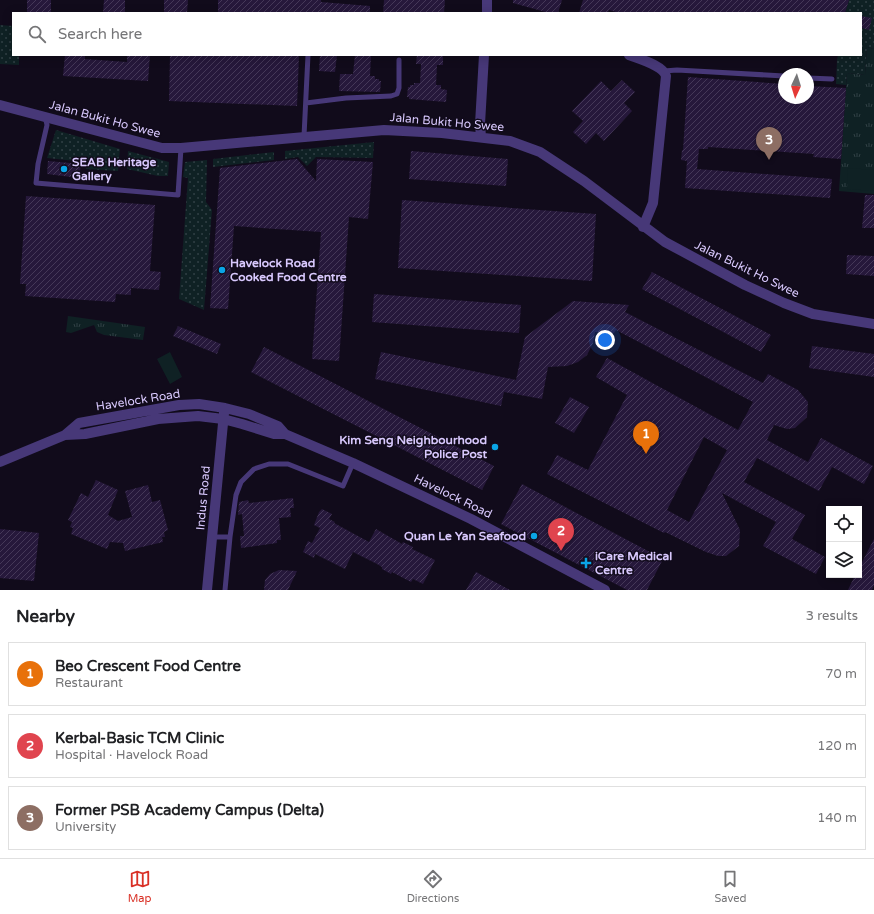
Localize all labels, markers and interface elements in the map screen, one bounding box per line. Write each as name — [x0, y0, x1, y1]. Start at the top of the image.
search box — [12, 12, 862, 56]
icon: search — [26, 23, 48, 45]
text: Search here — [58, 25, 142, 43]
north arrow — [778, 68, 814, 104]
street label: Jalan Bukit Ho Swee — [48, 97, 162, 141]
street label: Jalan Bukit Ho Swee — [389, 110, 505, 134]
pin: 3 — [756, 127, 782, 160]
place label: SEAB Heritage Gallery — [72, 155, 157, 184]
marker: SEAB Heritage Gallery — [59, 164, 69, 174]
street label: Jalan Bukit Ho Swee — [692, 238, 802, 300]
place label: Havelock Road Cooked Food Centre — [230, 256, 347, 284]
marker: Havelock Road Cooked Food Centre — [217, 265, 227, 275]
your location — [595, 330, 615, 350]
street label: Havelock Road — [95, 386, 181, 414]
pin: 1 — [633, 421, 659, 454]
place label: Kim Seng Neighbourhood Police Post — [339, 433, 487, 461]
marker: Kim Seng Neighbourhood Police Post — [490, 442, 500, 452]
street label: Indus Road — [193, 465, 213, 531]
street label: Havelock Road — [412, 471, 494, 521]
map controls — [826, 506, 862, 578]
button: locate — [826, 506, 862, 542]
pin: 2 — [548, 518, 574, 551]
place label: Quan Le Yan Seafood — [404, 529, 526, 543]
marker: Quan Le Yan Seafood — [529, 531, 539, 541]
button: layers — [826, 542, 862, 578]
place label: iCare Medical Centre — [595, 549, 672, 577]
marker: iCare Medical Centre — [580, 557, 592, 569]
text: Nearby — [16, 606, 75, 627]
text: 3 results — [806, 608, 858, 624]
text: Beo Crescent Food Centre — [55, 657, 241, 675]
text: 1 — [26, 666, 34, 682]
text: 70 m — [825, 666, 857, 682]
text: Restaurant — [55, 675, 123, 691]
text: Kerbal-Basic TCM Clinic — [55, 729, 224, 747]
text: 2 — [26, 738, 34, 754]
text: 120 m — [817, 738, 857, 754]
text: Hospital · Havelock Road — [55, 747, 208, 763]
text: Former PSB Academy Campus (Delta) — [55, 801, 324, 819]
text: 3 — [26, 810, 34, 826]
text: 140 m — [817, 810, 857, 826]
text: University — [55, 819, 116, 835]
tab: Map — [128, 868, 151, 905]
tab: Directions — [407, 868, 459, 905]
tab: Saved — [715, 868, 746, 905]

